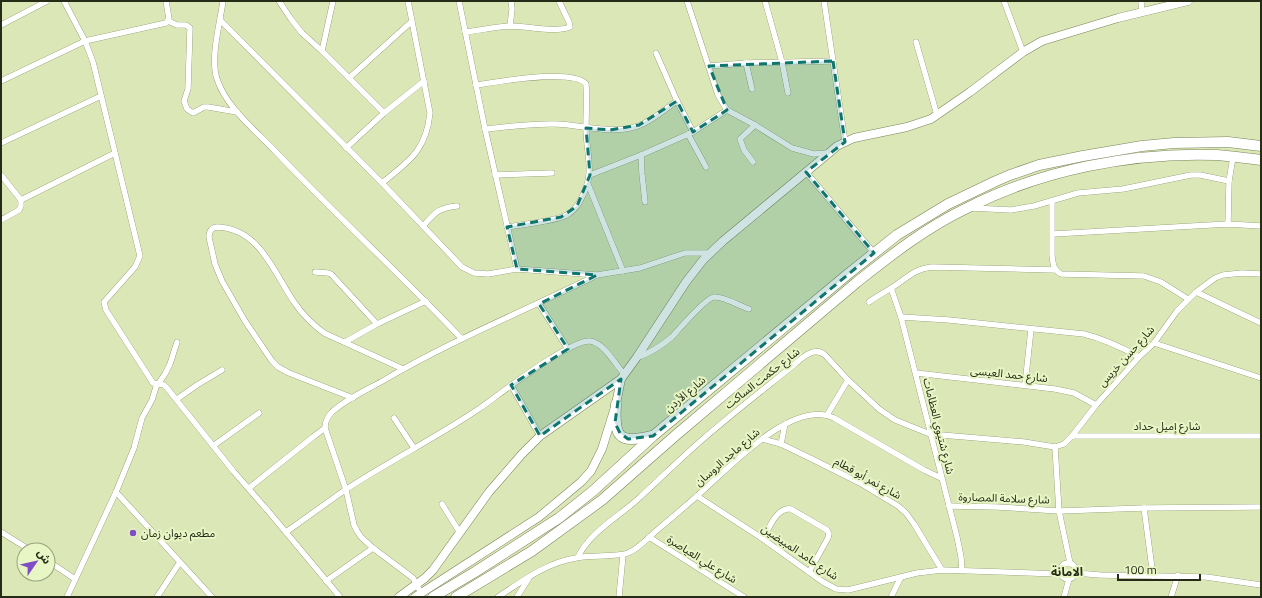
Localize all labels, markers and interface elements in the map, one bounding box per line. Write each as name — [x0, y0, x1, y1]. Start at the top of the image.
street label: شارع حسن خريس — [1094, 321, 1158, 390]
street label: شارع حكمت الساكت — [721, 343, 803, 412]
street label: شارع حمد العيسى — [970, 362, 1049, 386]
street label: شارع الأردن — [661, 372, 709, 416]
street label: شارع شتيوي العظامات — [918, 376, 959, 477]
street label: شارع إميل حداد — [1134, 418, 1201, 434]
street label: شارع ماجد الروسان — [691, 424, 763, 490]
street label: شارع نمر أبو قطام — [832, 453, 905, 503]
street label: شارع سلامة المصاروة — [958, 488, 1050, 508]
street label: شارع حامد المبيضين — [758, 520, 842, 584]
place label: مطعم ديوان زمان — [141, 525, 216, 542]
marker: مطعم ديوان زمان — [128, 528, 138, 538]
street label: شارع علي العياصرة — [663, 531, 740, 589]
north arrow — [16, 542, 56, 582]
text: ش — [33, 546, 55, 567]
scale bar — [1118, 556, 1200, 582]
text: 100 m — [1124, 560, 1157, 579]
district label: الامانة — [1051, 562, 1083, 581]

